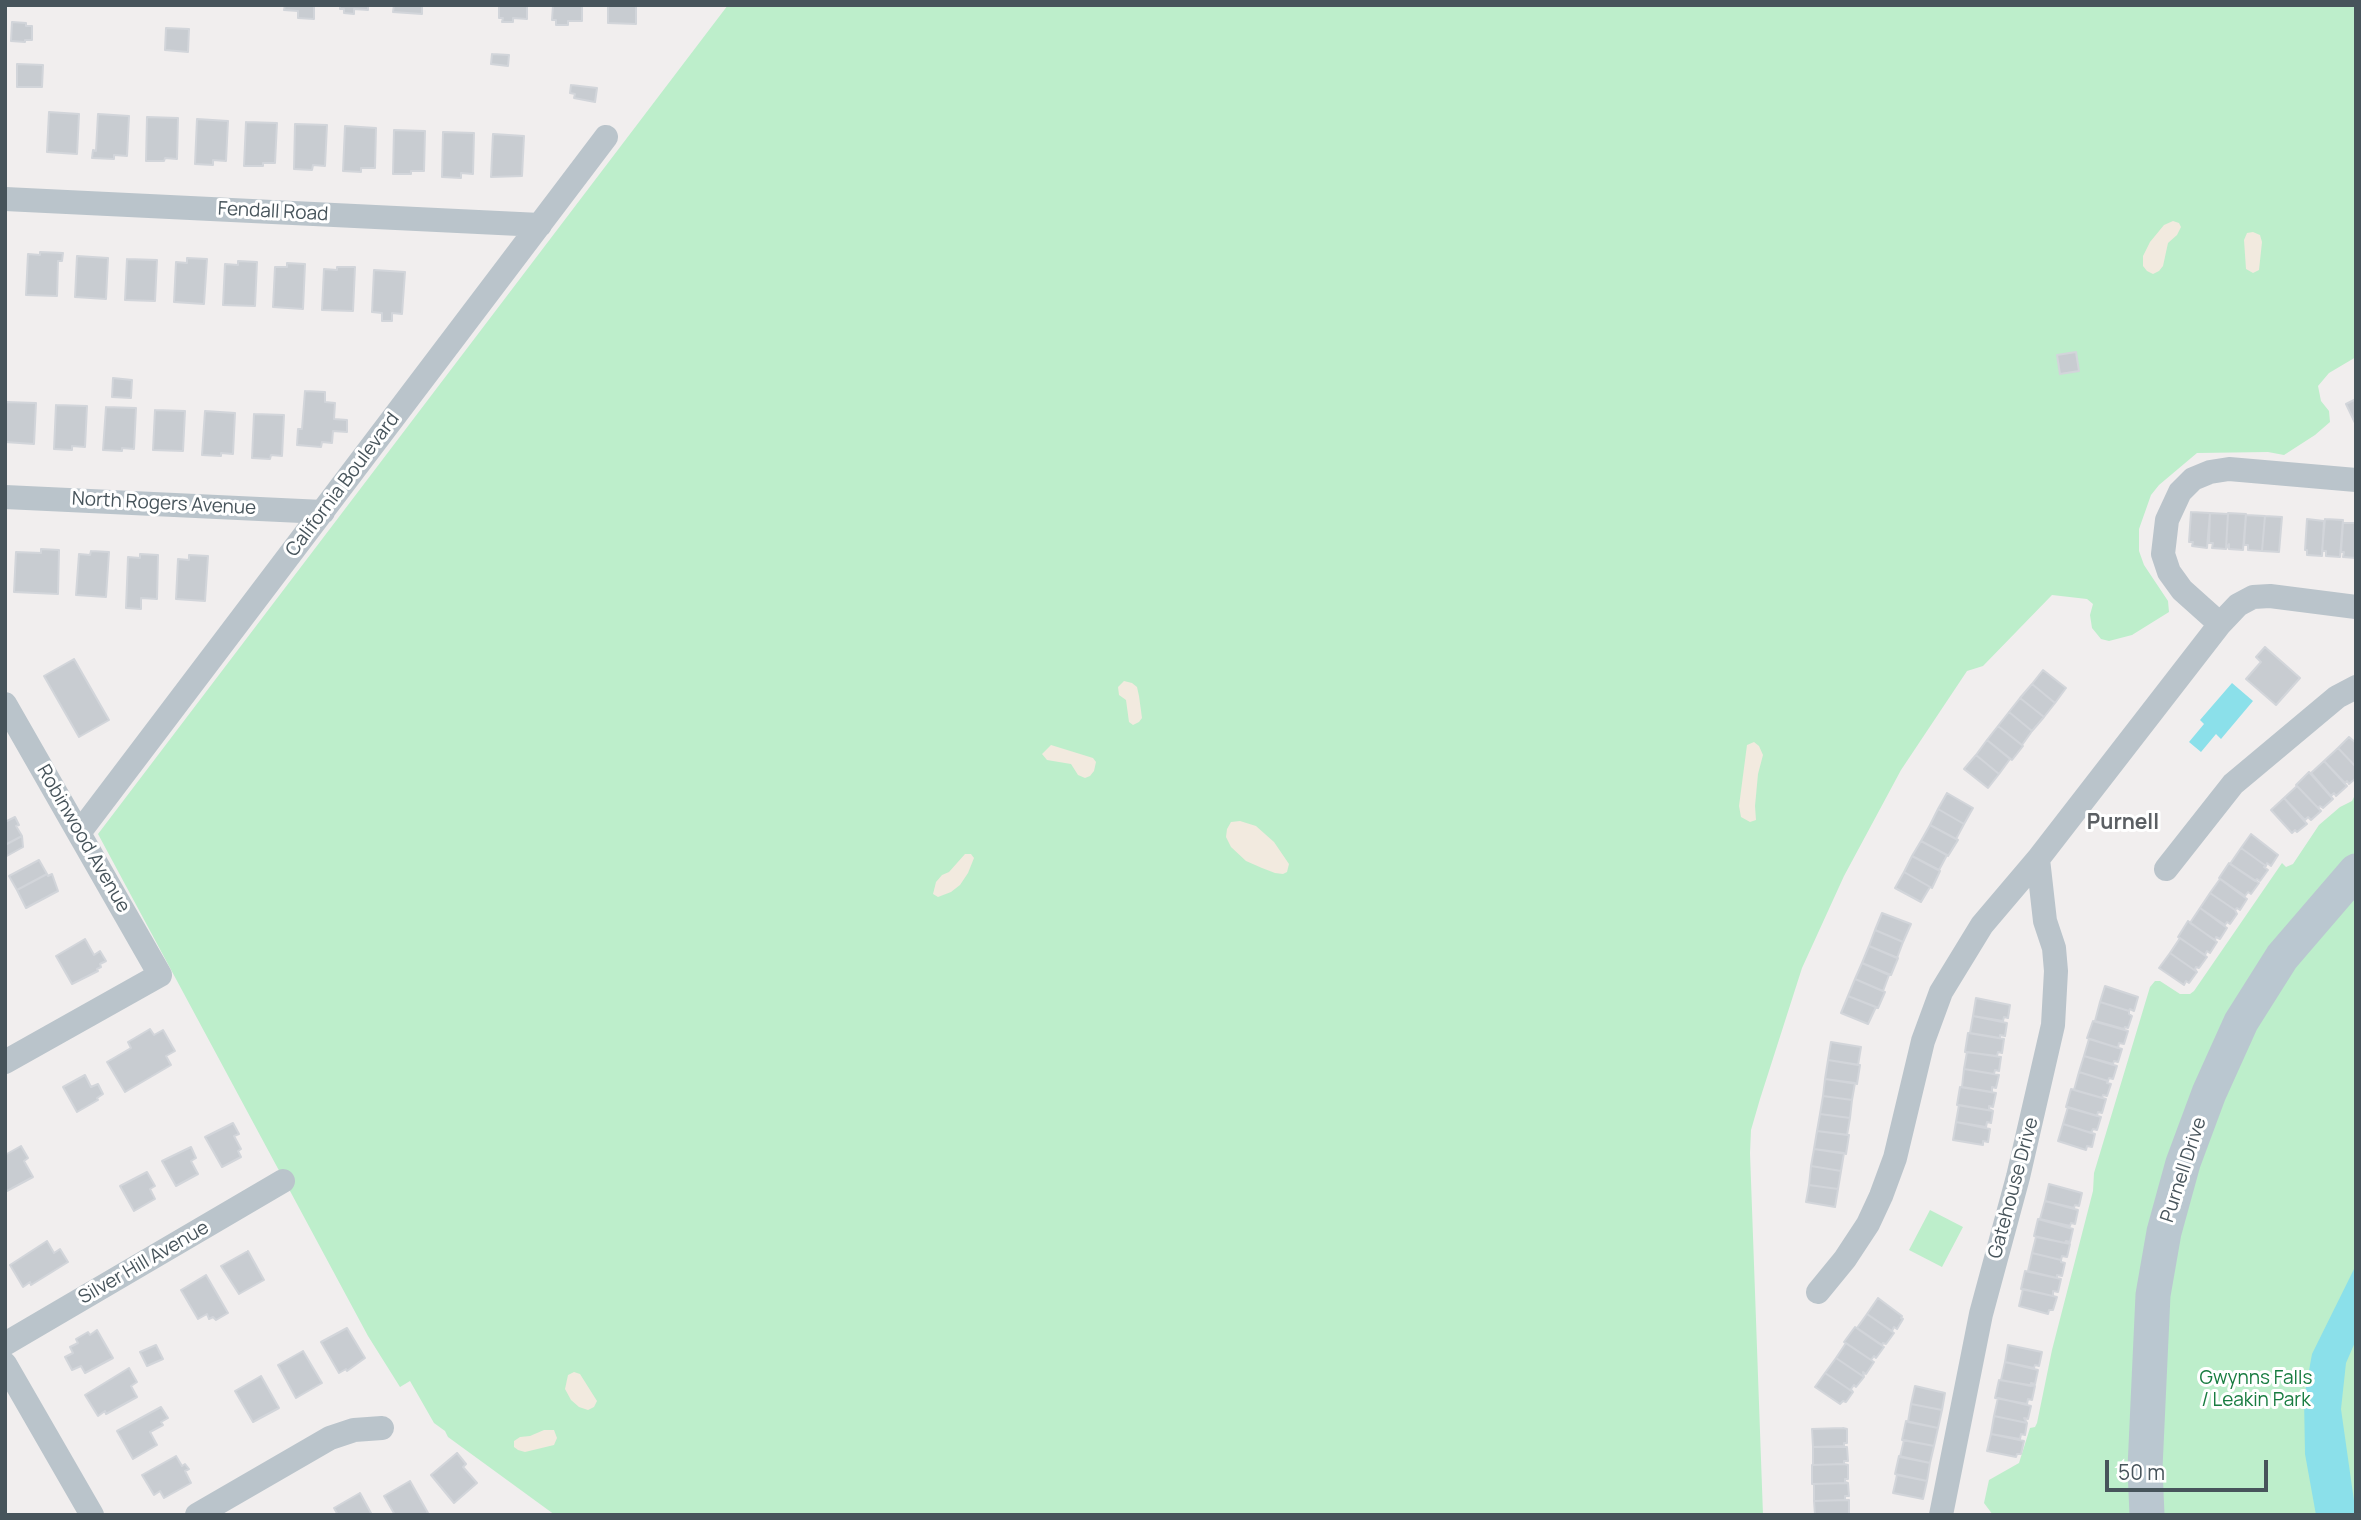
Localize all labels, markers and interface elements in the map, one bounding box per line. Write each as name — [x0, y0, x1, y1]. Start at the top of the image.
street label: Fendall Road — [217, 198, 329, 226]
street label: California Boulevard — [281, 408, 405, 562]
street label: North Rogers Avenue — [71, 488, 257, 520]
street label: Robinwood Avenue — [31, 761, 135, 917]
district label: Purnell — [2087, 810, 2159, 836]
street label: Gatehouse Drive — [1984, 1115, 2044, 1261]
street label: Purnell Drive — [2156, 1115, 2212, 1225]
street label: Silver Hill Avenue — [75, 1216, 213, 1310]
park label: Gwynns Falls / Leakin Park — [2200, 1368, 2312, 1412]
scale bar — [2109, 1446, 2272, 1490]
text: 50 m — [2118, 1458, 2165, 1486]

